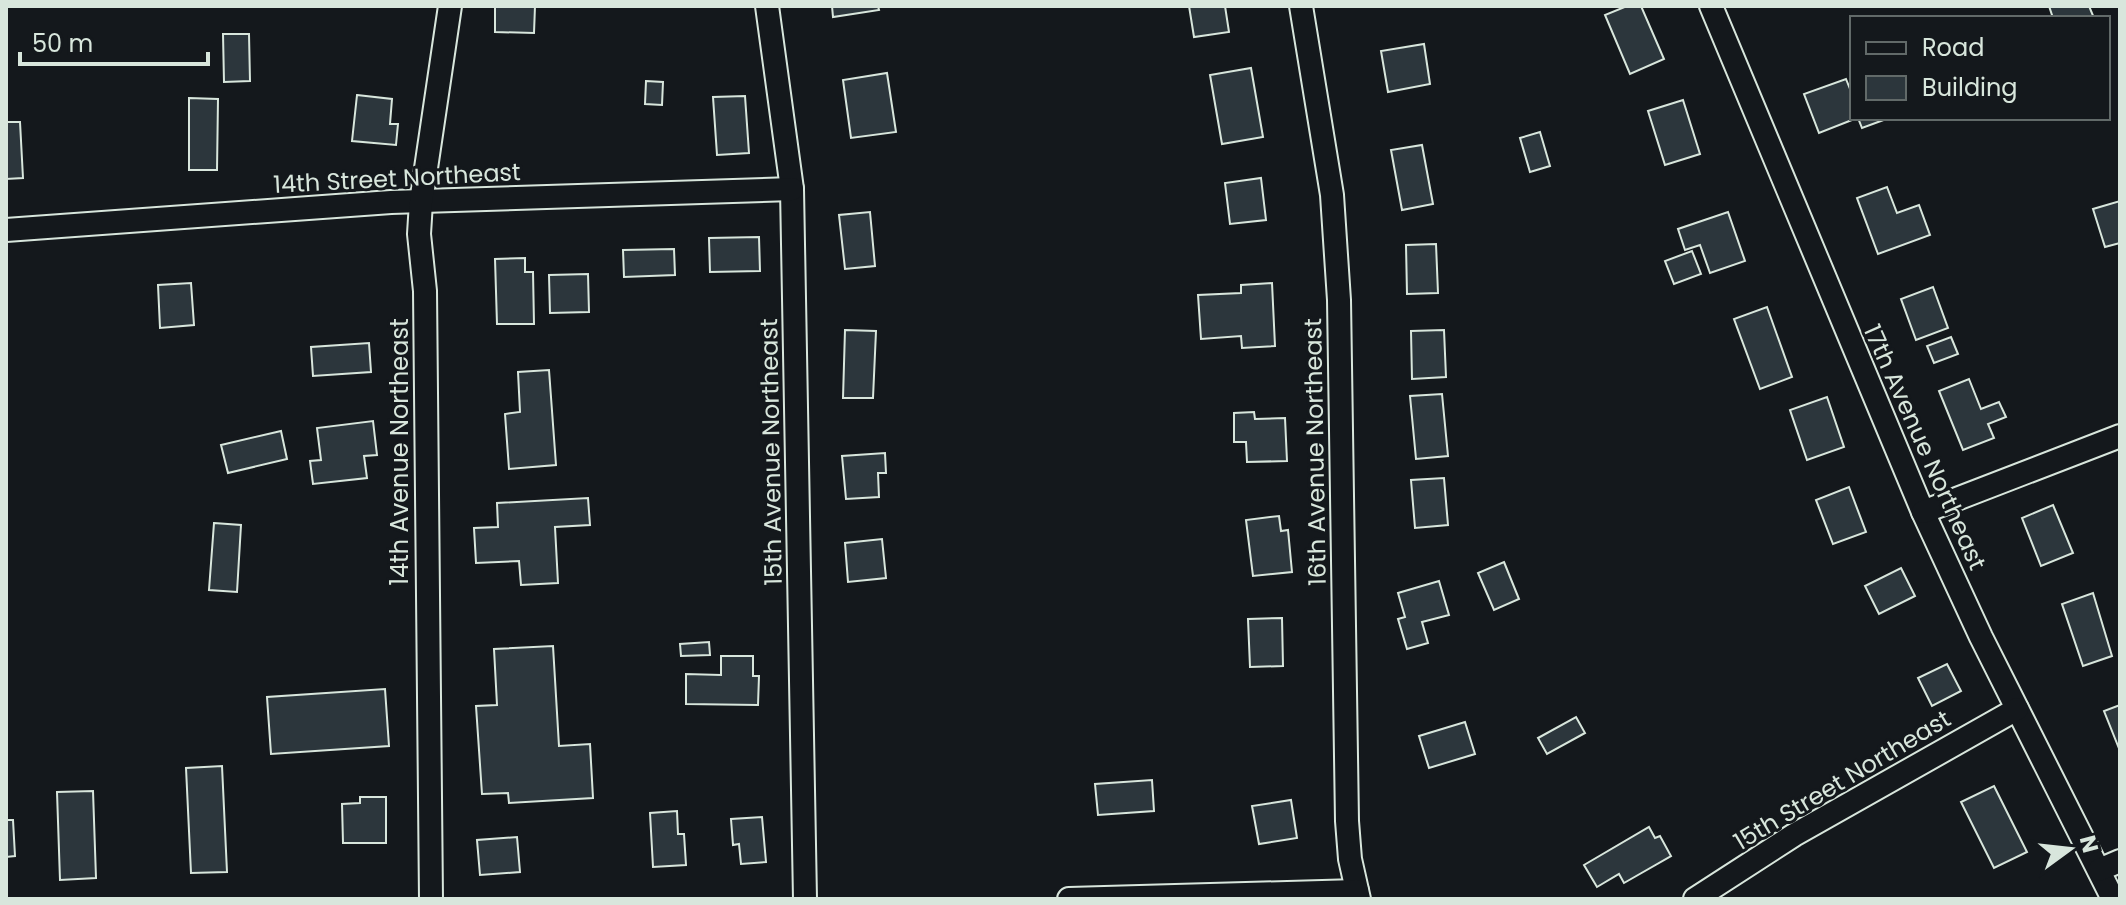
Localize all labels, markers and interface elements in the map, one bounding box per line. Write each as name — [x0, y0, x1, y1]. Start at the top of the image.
scale bar — [20, 16, 208, 66]
legend — [1850, 16, 2110, 120]
text: 50 m — [32, 27, 93, 60]
text: Road — [1922, 31, 1984, 64]
text: Building — [1922, 71, 2018, 104]
street label: 14th Street Northeast — [273, 155, 521, 201]
street label: 14th Avenue Northeast — [383, 318, 416, 586]
street label: 15th Avenue Northeast — [752, 318, 790, 586]
street label: 16th Avenue Northeast — [1296, 318, 1334, 586]
street label: 17th Avenue Northeast — [1856, 319, 1994, 575]
street label: 15th Street Northeast — [1727, 702, 1957, 858]
north arrow — [2030, 809, 2110, 889]
text: N — [2072, 832, 2106, 856]

